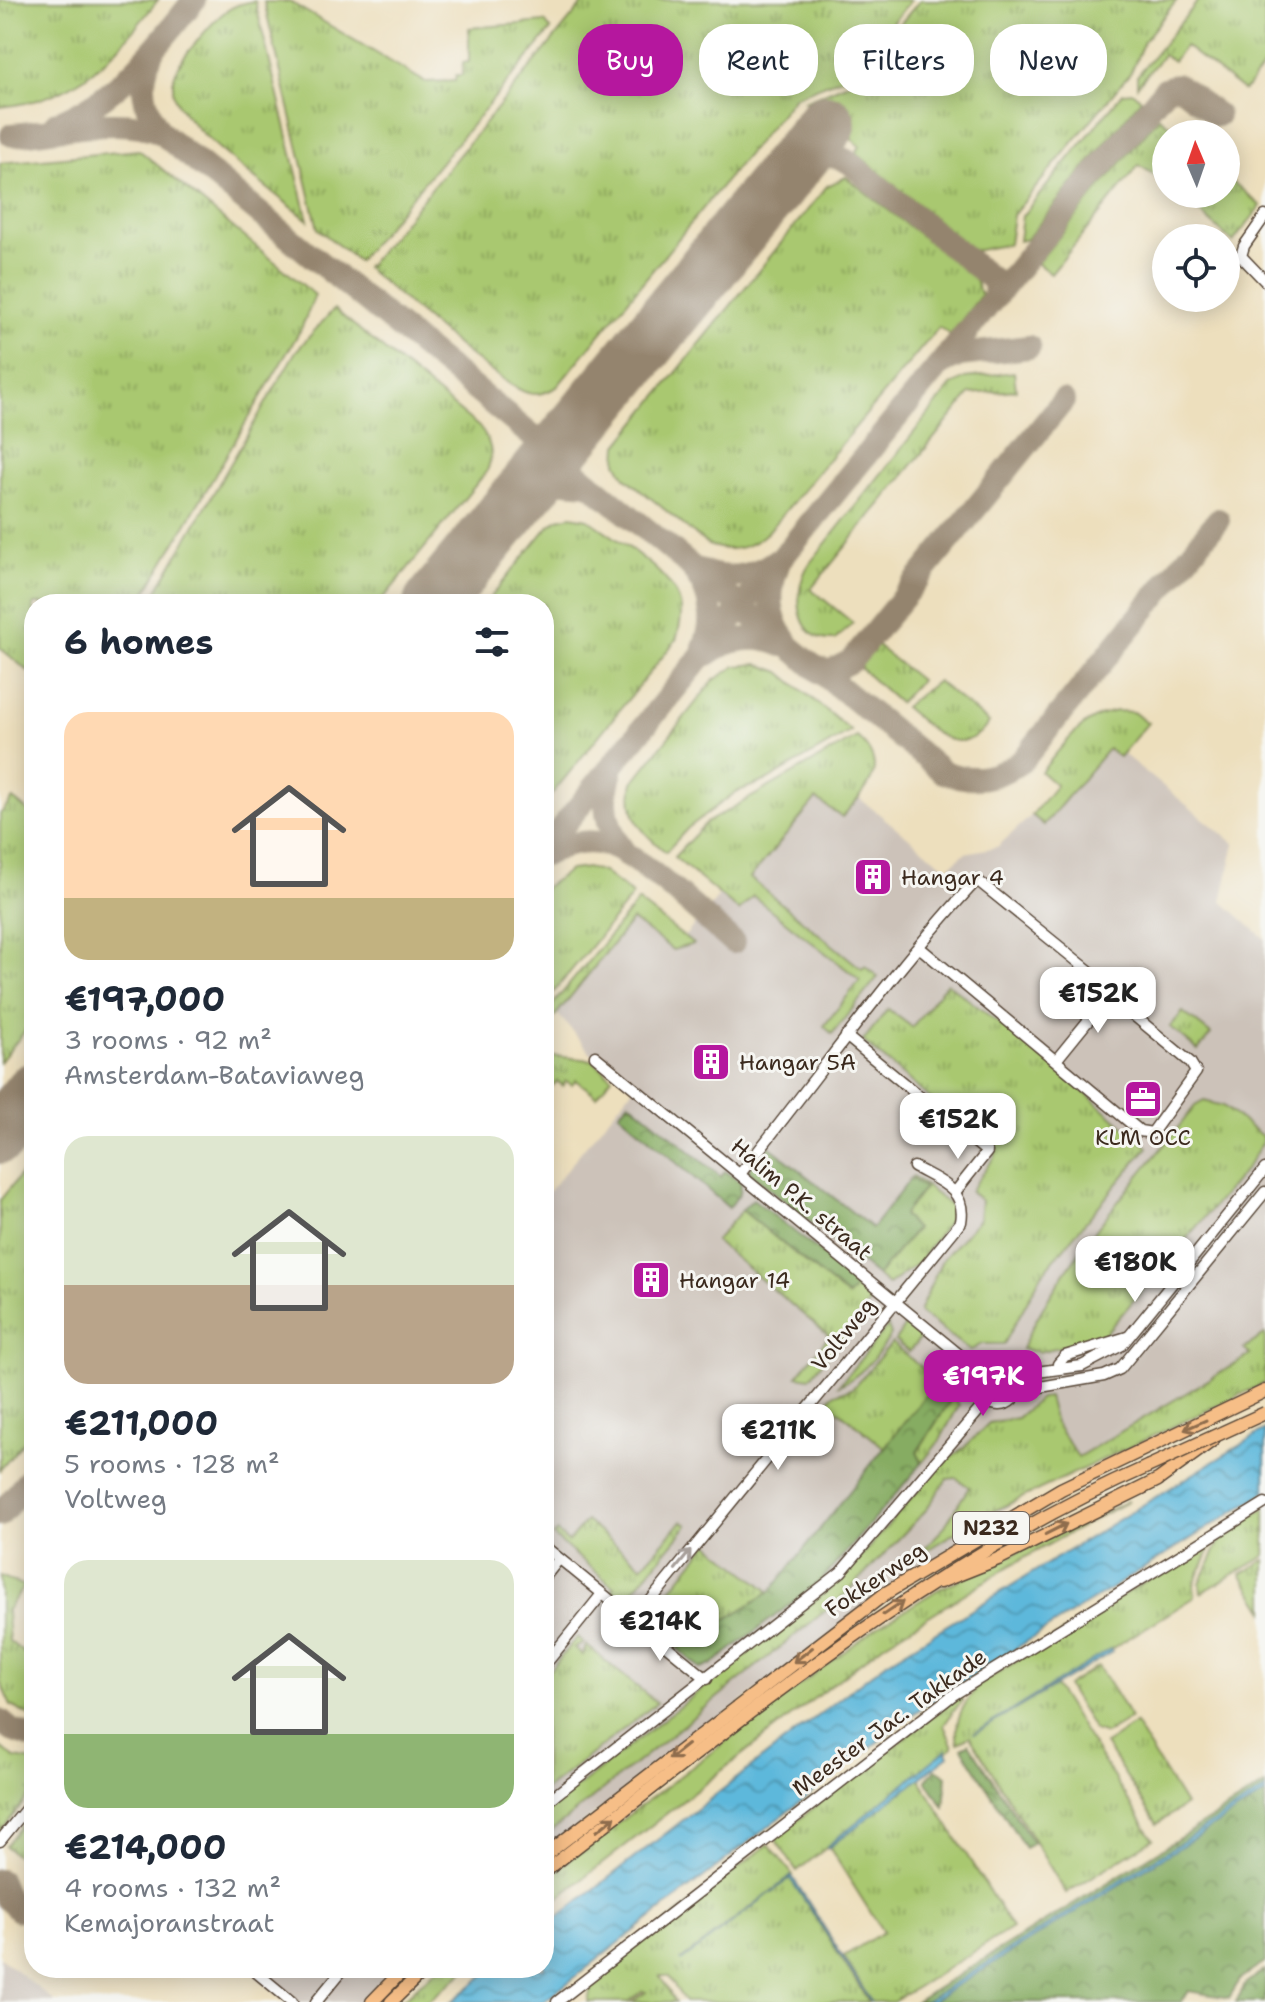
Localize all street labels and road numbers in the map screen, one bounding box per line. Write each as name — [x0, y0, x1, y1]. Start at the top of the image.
street label: Halim P.K. straat — [725, 1132, 878, 1267]
street label: Voltweg — [805, 1291, 882, 1377]
road number: N232 — [953, 1512, 1029, 1544]
street label: Fokkerweg — [819, 1535, 931, 1624]
street label: Meester Jac. Takkade — [786, 1642, 992, 1803]

